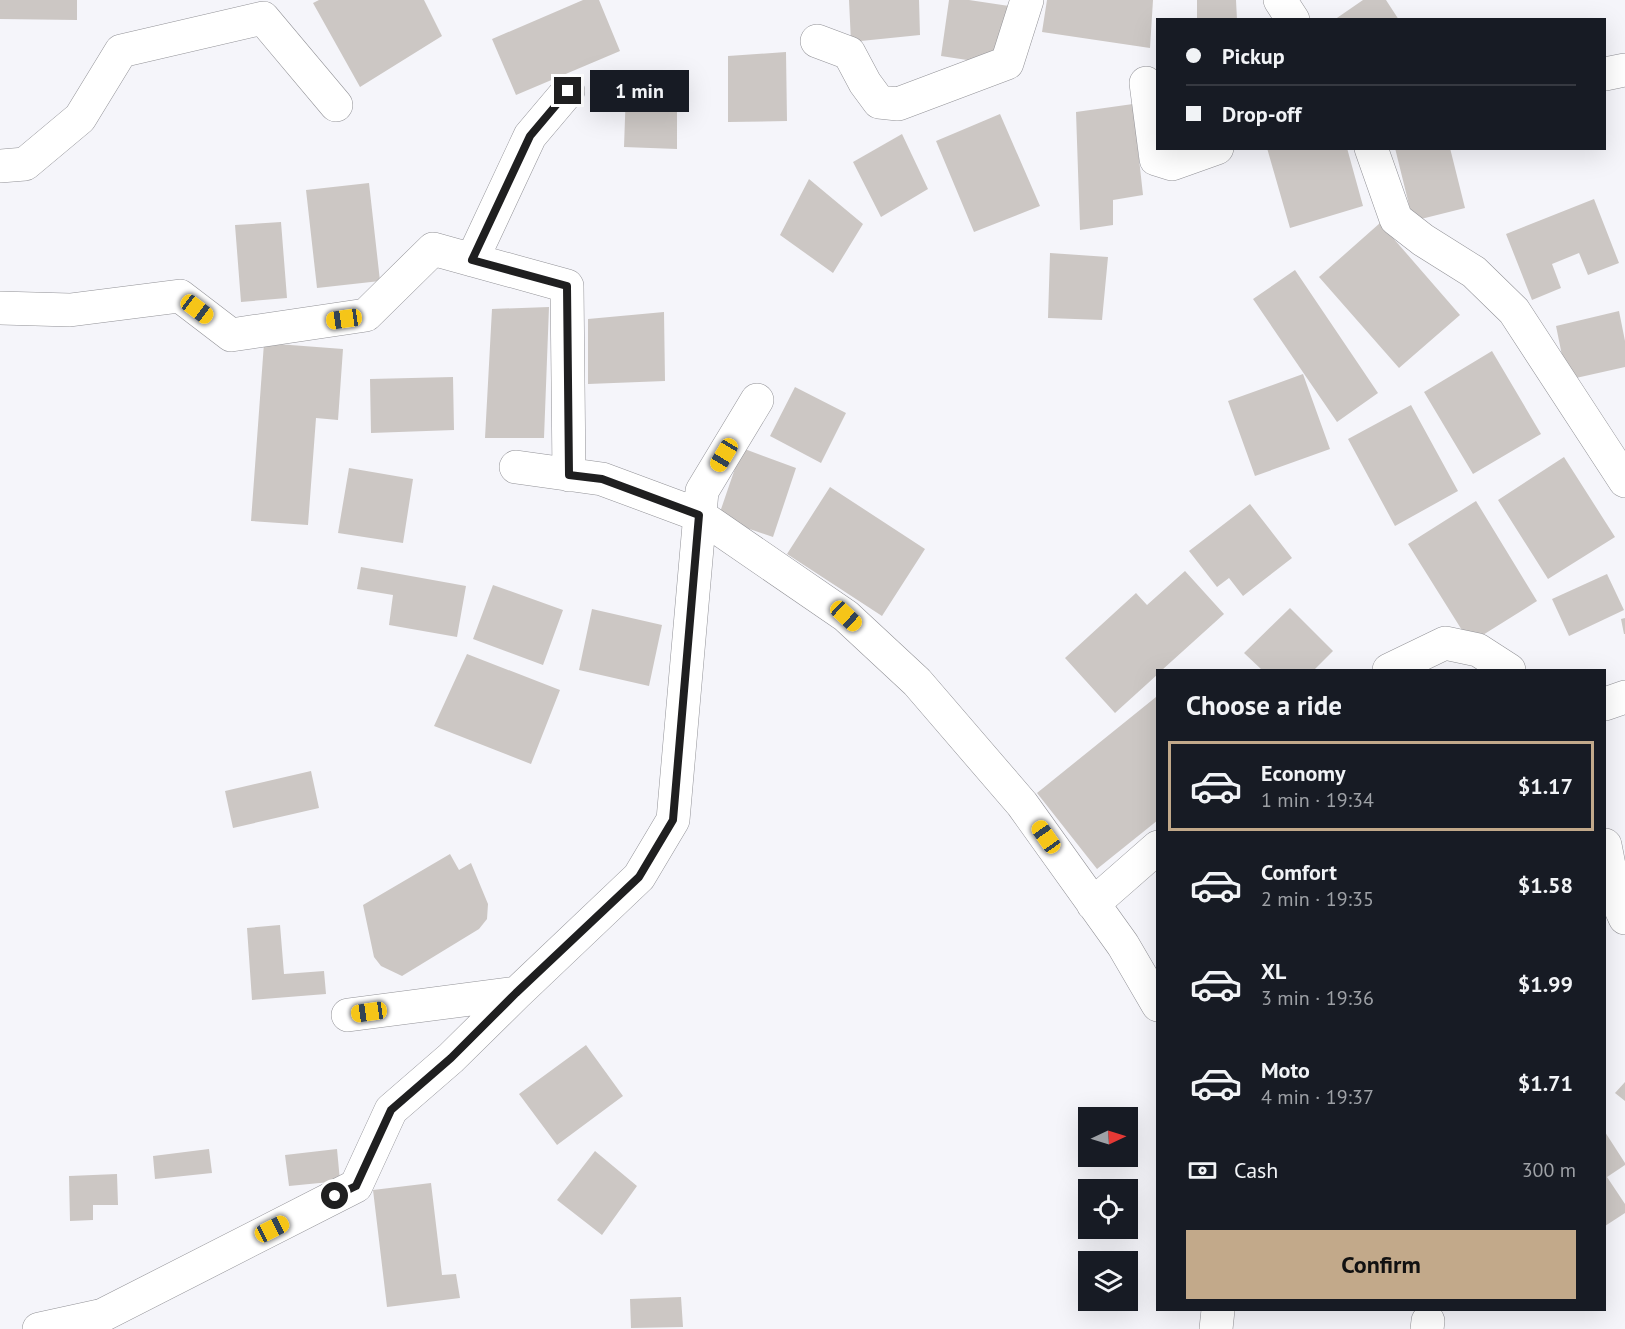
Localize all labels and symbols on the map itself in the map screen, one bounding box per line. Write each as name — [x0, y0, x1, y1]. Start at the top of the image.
callout: 1 min — [589, 70, 688, 112]
route end — [554, 77, 581, 104]
car — [177, 291, 217, 327]
car — [325, 308, 363, 330]
car — [707, 435, 741, 475]
car — [827, 597, 865, 635]
car — [1028, 817, 1064, 857]
car — [350, 1001, 388, 1023]
north arrow — [1078, 1107, 1138, 1167]
route start — [321, 1182, 348, 1209]
car — [252, 1213, 292, 1245]

